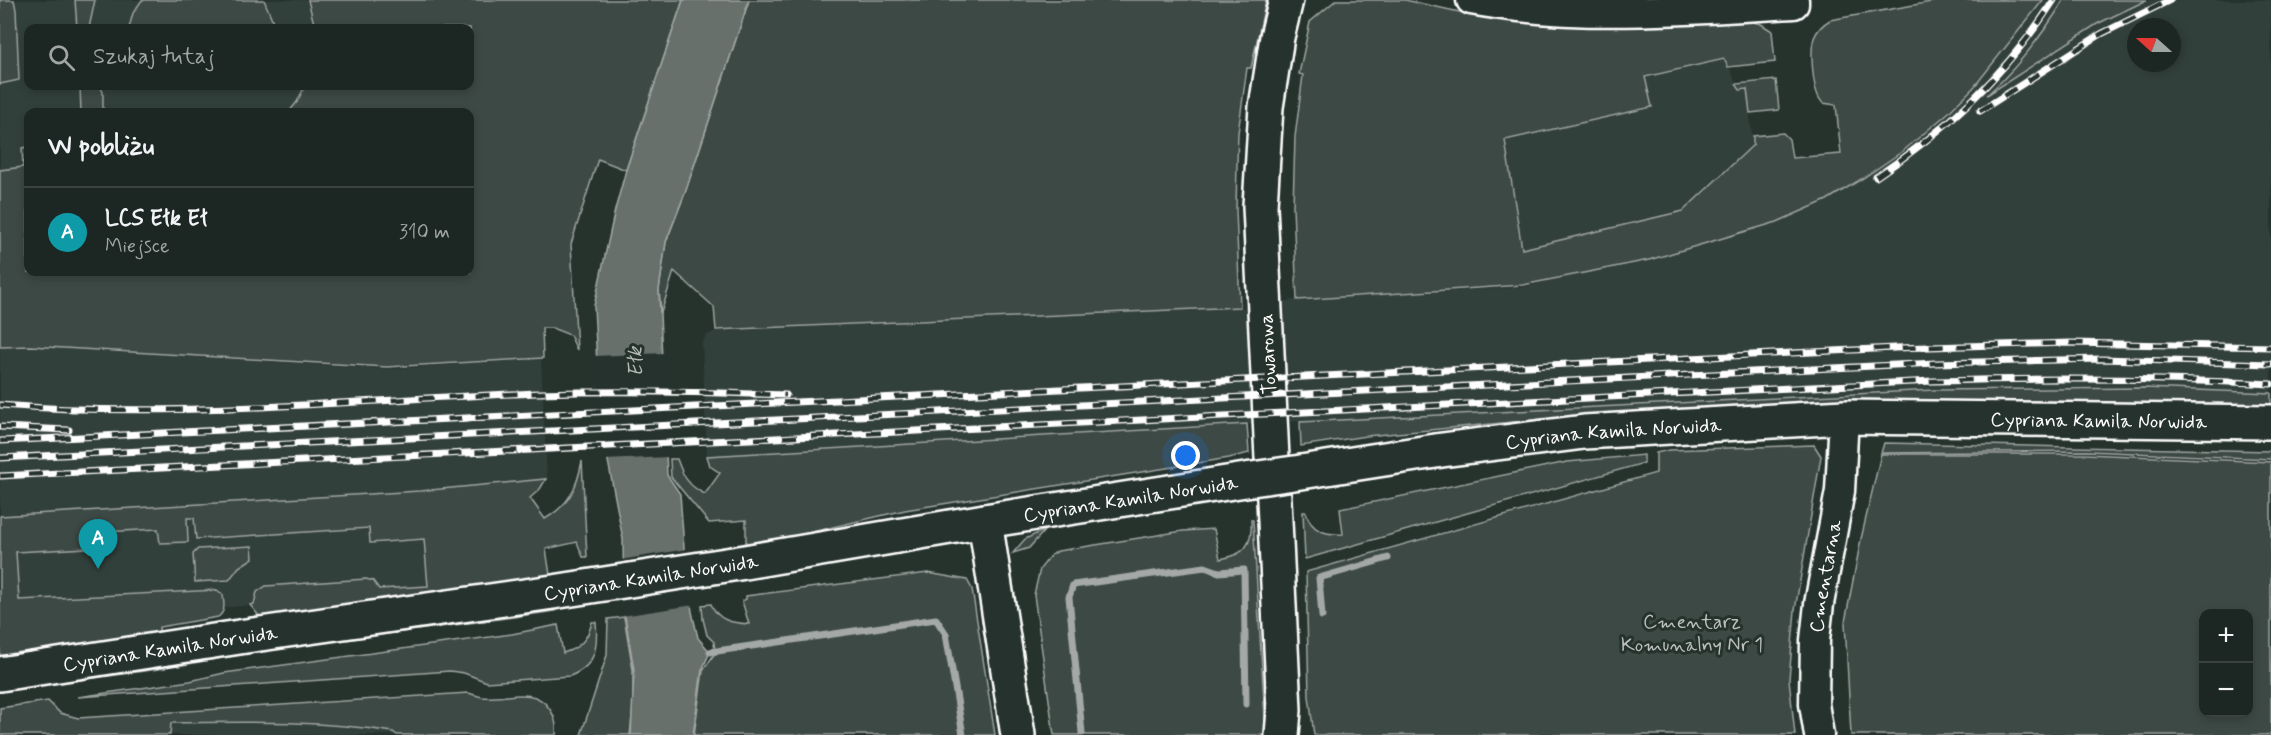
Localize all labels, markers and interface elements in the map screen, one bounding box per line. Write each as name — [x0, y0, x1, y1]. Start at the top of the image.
north arrow — [2127, 18, 2181, 72]
search box — [24, 24, 474, 90]
icon: search — [45, 41, 78, 74]
text: Szukaj tutaj — [93, 43, 215, 71]
text: W pobliżu — [48, 130, 154, 164]
text: LCS Ełk Eł — [105, 205, 207, 233]
text: A — [61, 219, 74, 246]
text: 310 m — [399, 219, 450, 246]
text: Miejsce — [105, 233, 169, 260]
street label: Towarowa — [1253, 313, 1284, 395]
water label: Ełk — [621, 345, 651, 377]
street label: Cypriana Kamila Norwida — [1990, 407, 2208, 436]
street label: Cypriana Kamila Norwida — [1504, 412, 1723, 457]
your location — [1171, 441, 1200, 470]
street label: Cypriana Kamila Norwida — [1021, 469, 1241, 530]
street label: Cmentarna — [1804, 517, 1850, 634]
pin: A — [78, 520, 118, 569]
street label: Cypriana Kamila Norwida — [542, 548, 761, 608]
park label: Cmentarz Komunalny Nr 1 — [1621, 609, 1763, 659]
map controls — [2199, 609, 2253, 717]
button: + — [2199, 609, 2253, 663]
street label: Cypriana Kamila Norwida — [61, 620, 280, 679]
button: − — [2199, 663, 2253, 717]

